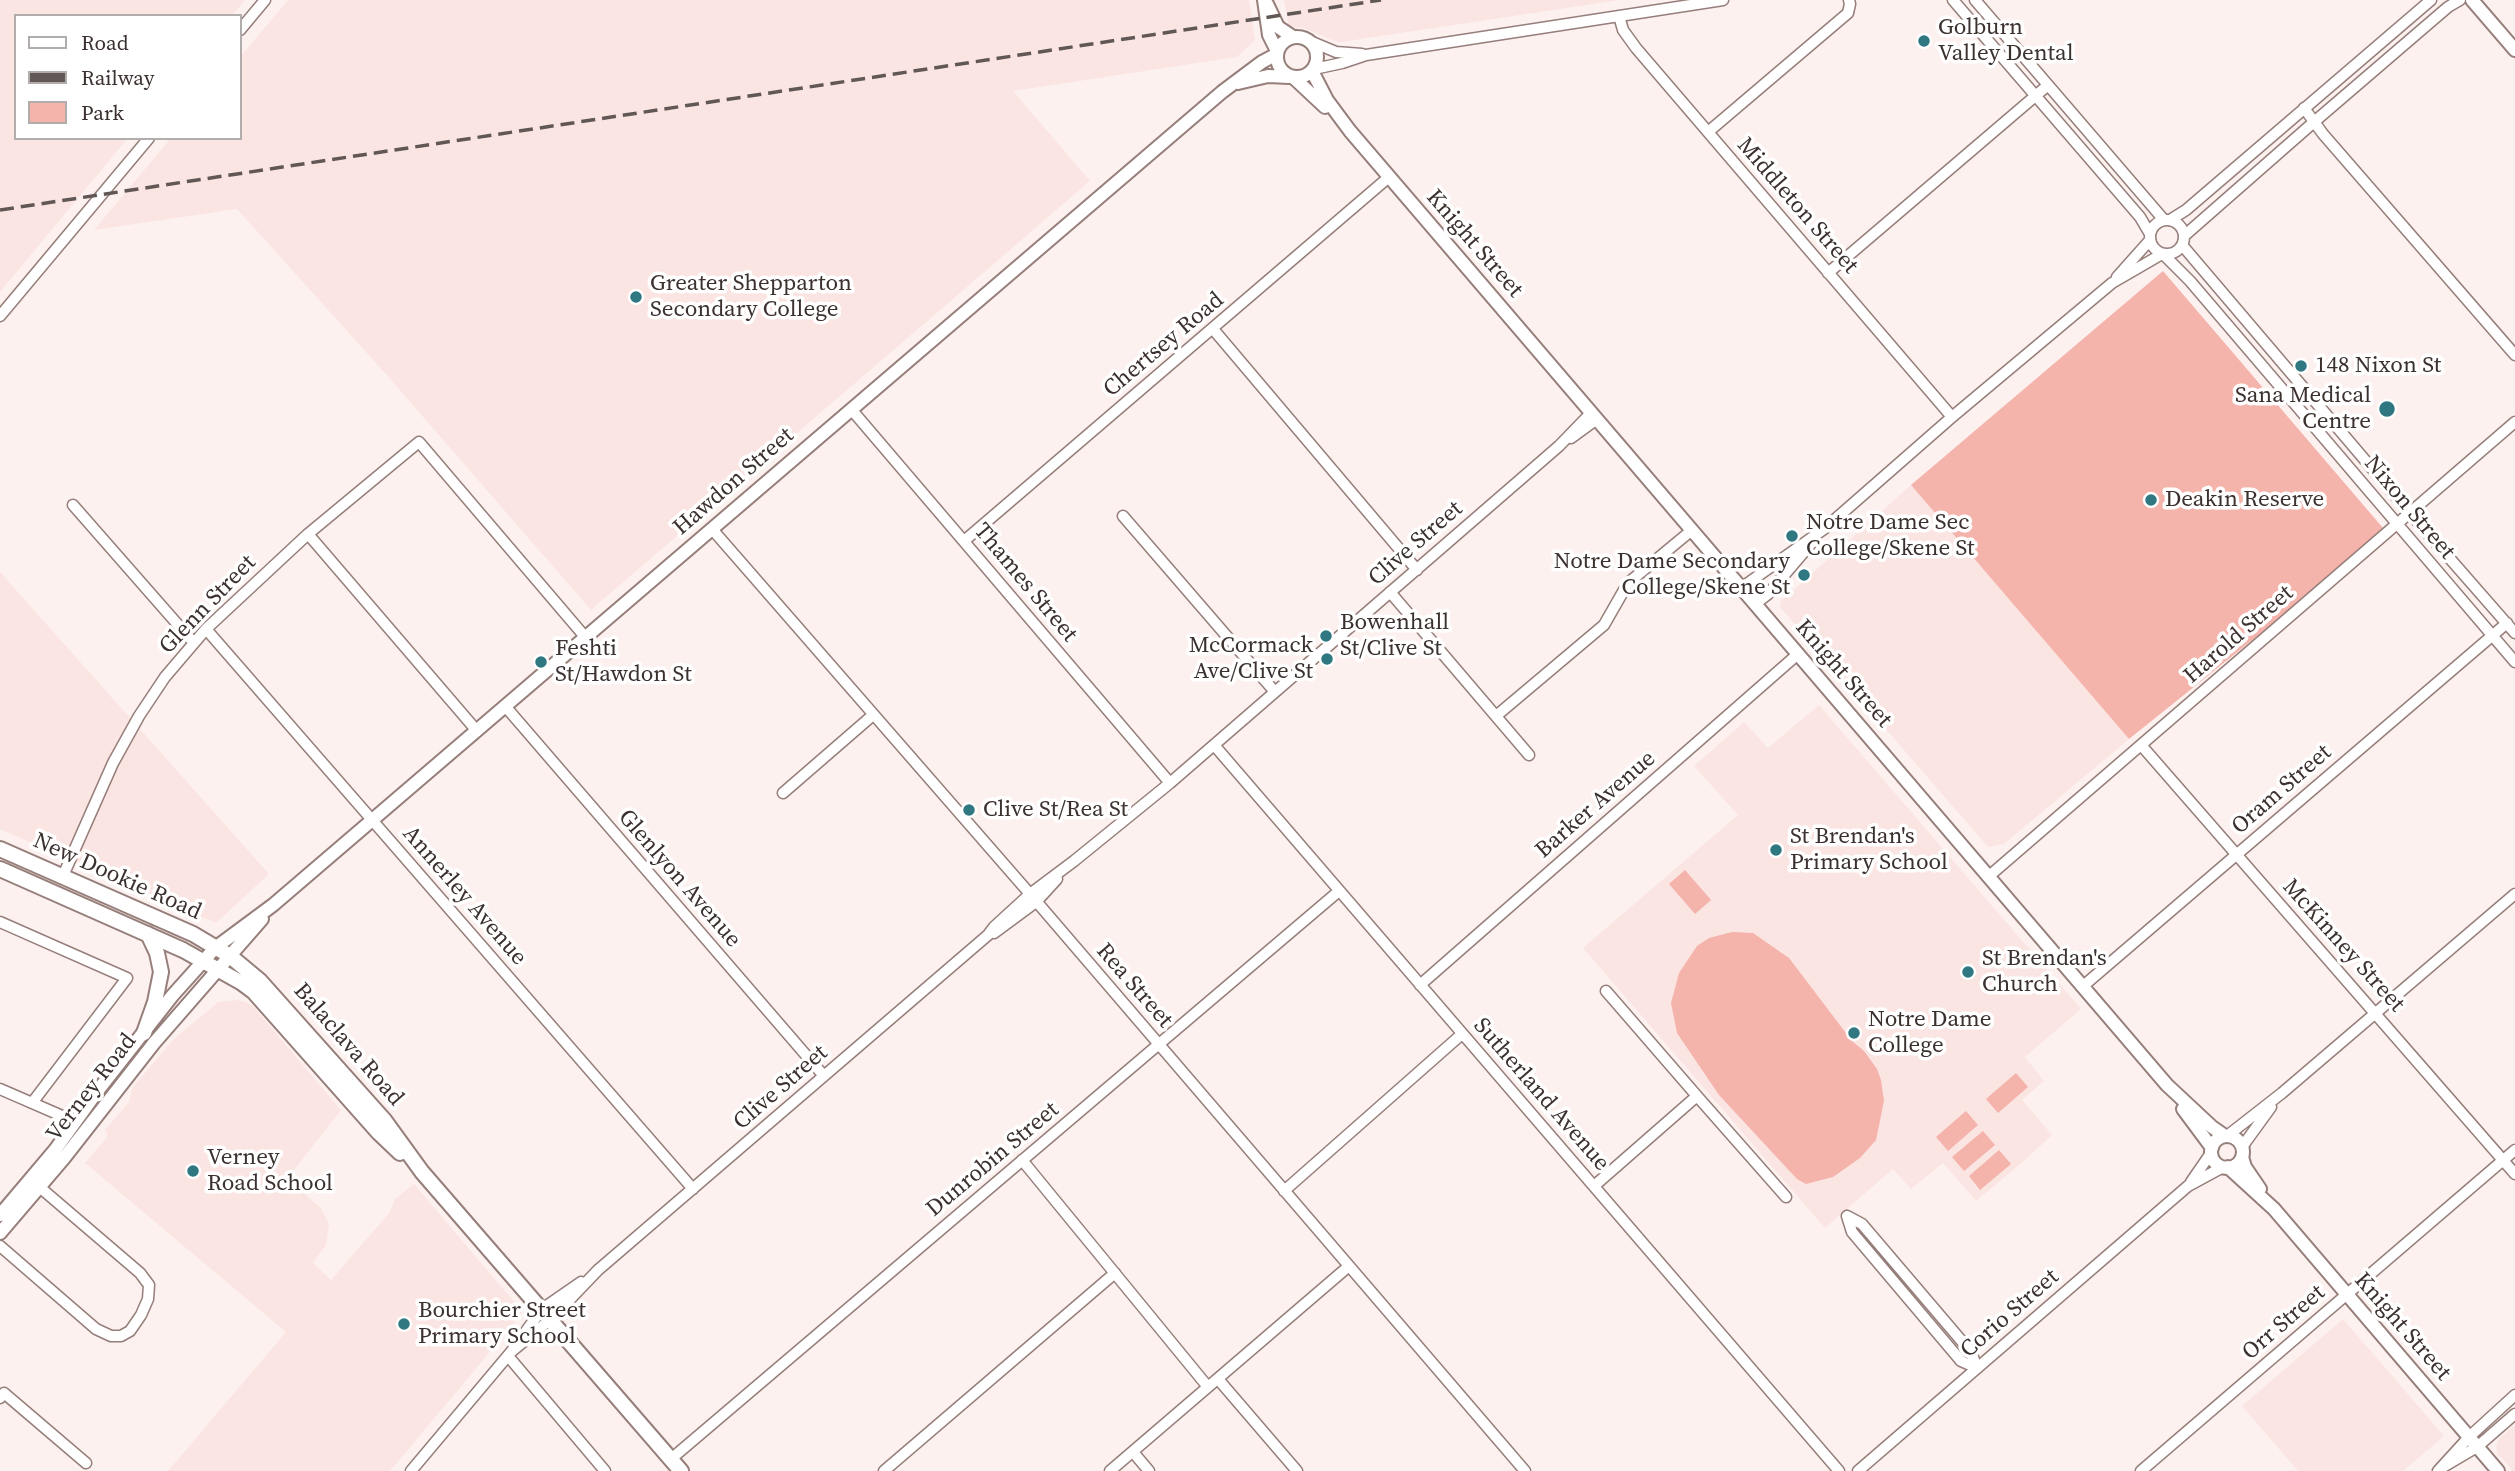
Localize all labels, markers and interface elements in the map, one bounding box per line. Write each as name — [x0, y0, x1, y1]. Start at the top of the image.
legend — [14, 14, 242, 140]
place label: Golburn Valley Dental — [1938, 14, 2074, 68]
text: Road — [81, 28, 129, 57]
marker: Golburn Valley Dental — [1916, 33, 1932, 49]
text: Railway — [81, 63, 155, 92]
text: Park — [81, 98, 124, 127]
street label: Middleton Street — [1730, 132, 1864, 280]
street label: Knight Street — [1420, 184, 1528, 304]
place label: Greater Shepparton Secondary College — [650, 270, 852, 324]
street label: Chertsey Road — [1098, 287, 1230, 403]
marker: Greater Shepparton Secondary College — [628, 289, 644, 305]
place label: 148 Nixon St — [2315, 352, 2441, 380]
marker: 148 Nixon St — [2293, 358, 2309, 374]
place label: Sana Medical Centre — [2235, 382, 2371, 436]
marker: Sana Medical Centre — [2377, 399, 2397, 419]
street label: Hawdon Street — [668, 422, 800, 542]
street label: Nixon Street — [2358, 451, 2460, 565]
place label: Deakin Reserve — [2165, 486, 2324, 514]
marker: Deakin Reserve — [2143, 492, 2159, 508]
street label: Clive Street — [1363, 496, 1469, 592]
place label: Notre Dame Sec College/Skene St — [1806, 509, 1975, 563]
street label: Thames Street — [967, 518, 1083, 648]
marker: Notre Dame Sec College/Skene St — [1784, 528, 1800, 544]
place label: Notre Dame Secondary College/Skene St — [1554, 548, 1790, 602]
street label: Glenn Street — [154, 550, 262, 660]
marker: Notre Dame Secondary College/Skene St — [1796, 567, 1812, 583]
street label: Harold Street — [2179, 580, 2299, 690]
place label: Bowenhall St/Clive St — [1340, 609, 1449, 663]
street label: Knight Street — [1789, 614, 1897, 734]
marker: Bowenhall St/Clive St — [1318, 628, 1334, 644]
place label: McCormack Ave/Clive St — [1189, 632, 1313, 686]
place label: Feshti St/Hawdon St — [555, 635, 692, 689]
marker: McCormack Ave/Clive St — [1319, 651, 1335, 667]
marker: Feshti St/Hawdon St — [533, 654, 549, 670]
street label: Oram Street — [2227, 739, 2337, 841]
street label: Barker Avenue — [1530, 745, 1662, 865]
place label: Clive St/Rea St — [983, 796, 1128, 824]
marker: Clive St/Rea St — [961, 802, 977, 818]
street label: Glenlyon Avenue — [612, 804, 746, 954]
street label: Annerley Avenue — [396, 821, 532, 971]
place label: St Brendan's Primary School — [1790, 823, 1948, 877]
street label: New Dookie Road — [29, 828, 205, 926]
marker: St Brendan's Primary School — [1768, 842, 1784, 858]
street label: McKinney Street — [2276, 874, 2410, 1018]
street label: Rea Street — [1090, 938, 1178, 1034]
place label: St Brendan's Church — [1982, 945, 2107, 999]
marker: St Brendan's Church — [1960, 964, 1976, 980]
street label: Balaclava Road — [287, 978, 409, 1112]
place label: Notre Dame College — [1868, 1006, 1991, 1060]
street label: Sutherland Avenue — [1467, 1013, 1615, 1177]
marker: Notre Dame College — [1846, 1025, 1862, 1041]
street label: Verney Road — [41, 1028, 143, 1148]
street label: Clive Street — [728, 1040, 834, 1136]
street label: Dunrobin Street — [921, 1097, 1065, 1223]
place label: Verney Road School — [207, 1144, 333, 1198]
marker: Verney Road School — [185, 1163, 201, 1179]
street label: Corio Street — [1955, 1264, 2065, 1364]
street label: Knight Street — [2348, 1267, 2456, 1387]
street label: Orr Street — [2237, 1280, 2331, 1366]
place label: Bourchier Street Primary School — [418, 1297, 586, 1351]
marker: Bourchier Street Primary School — [396, 1316, 412, 1332]

